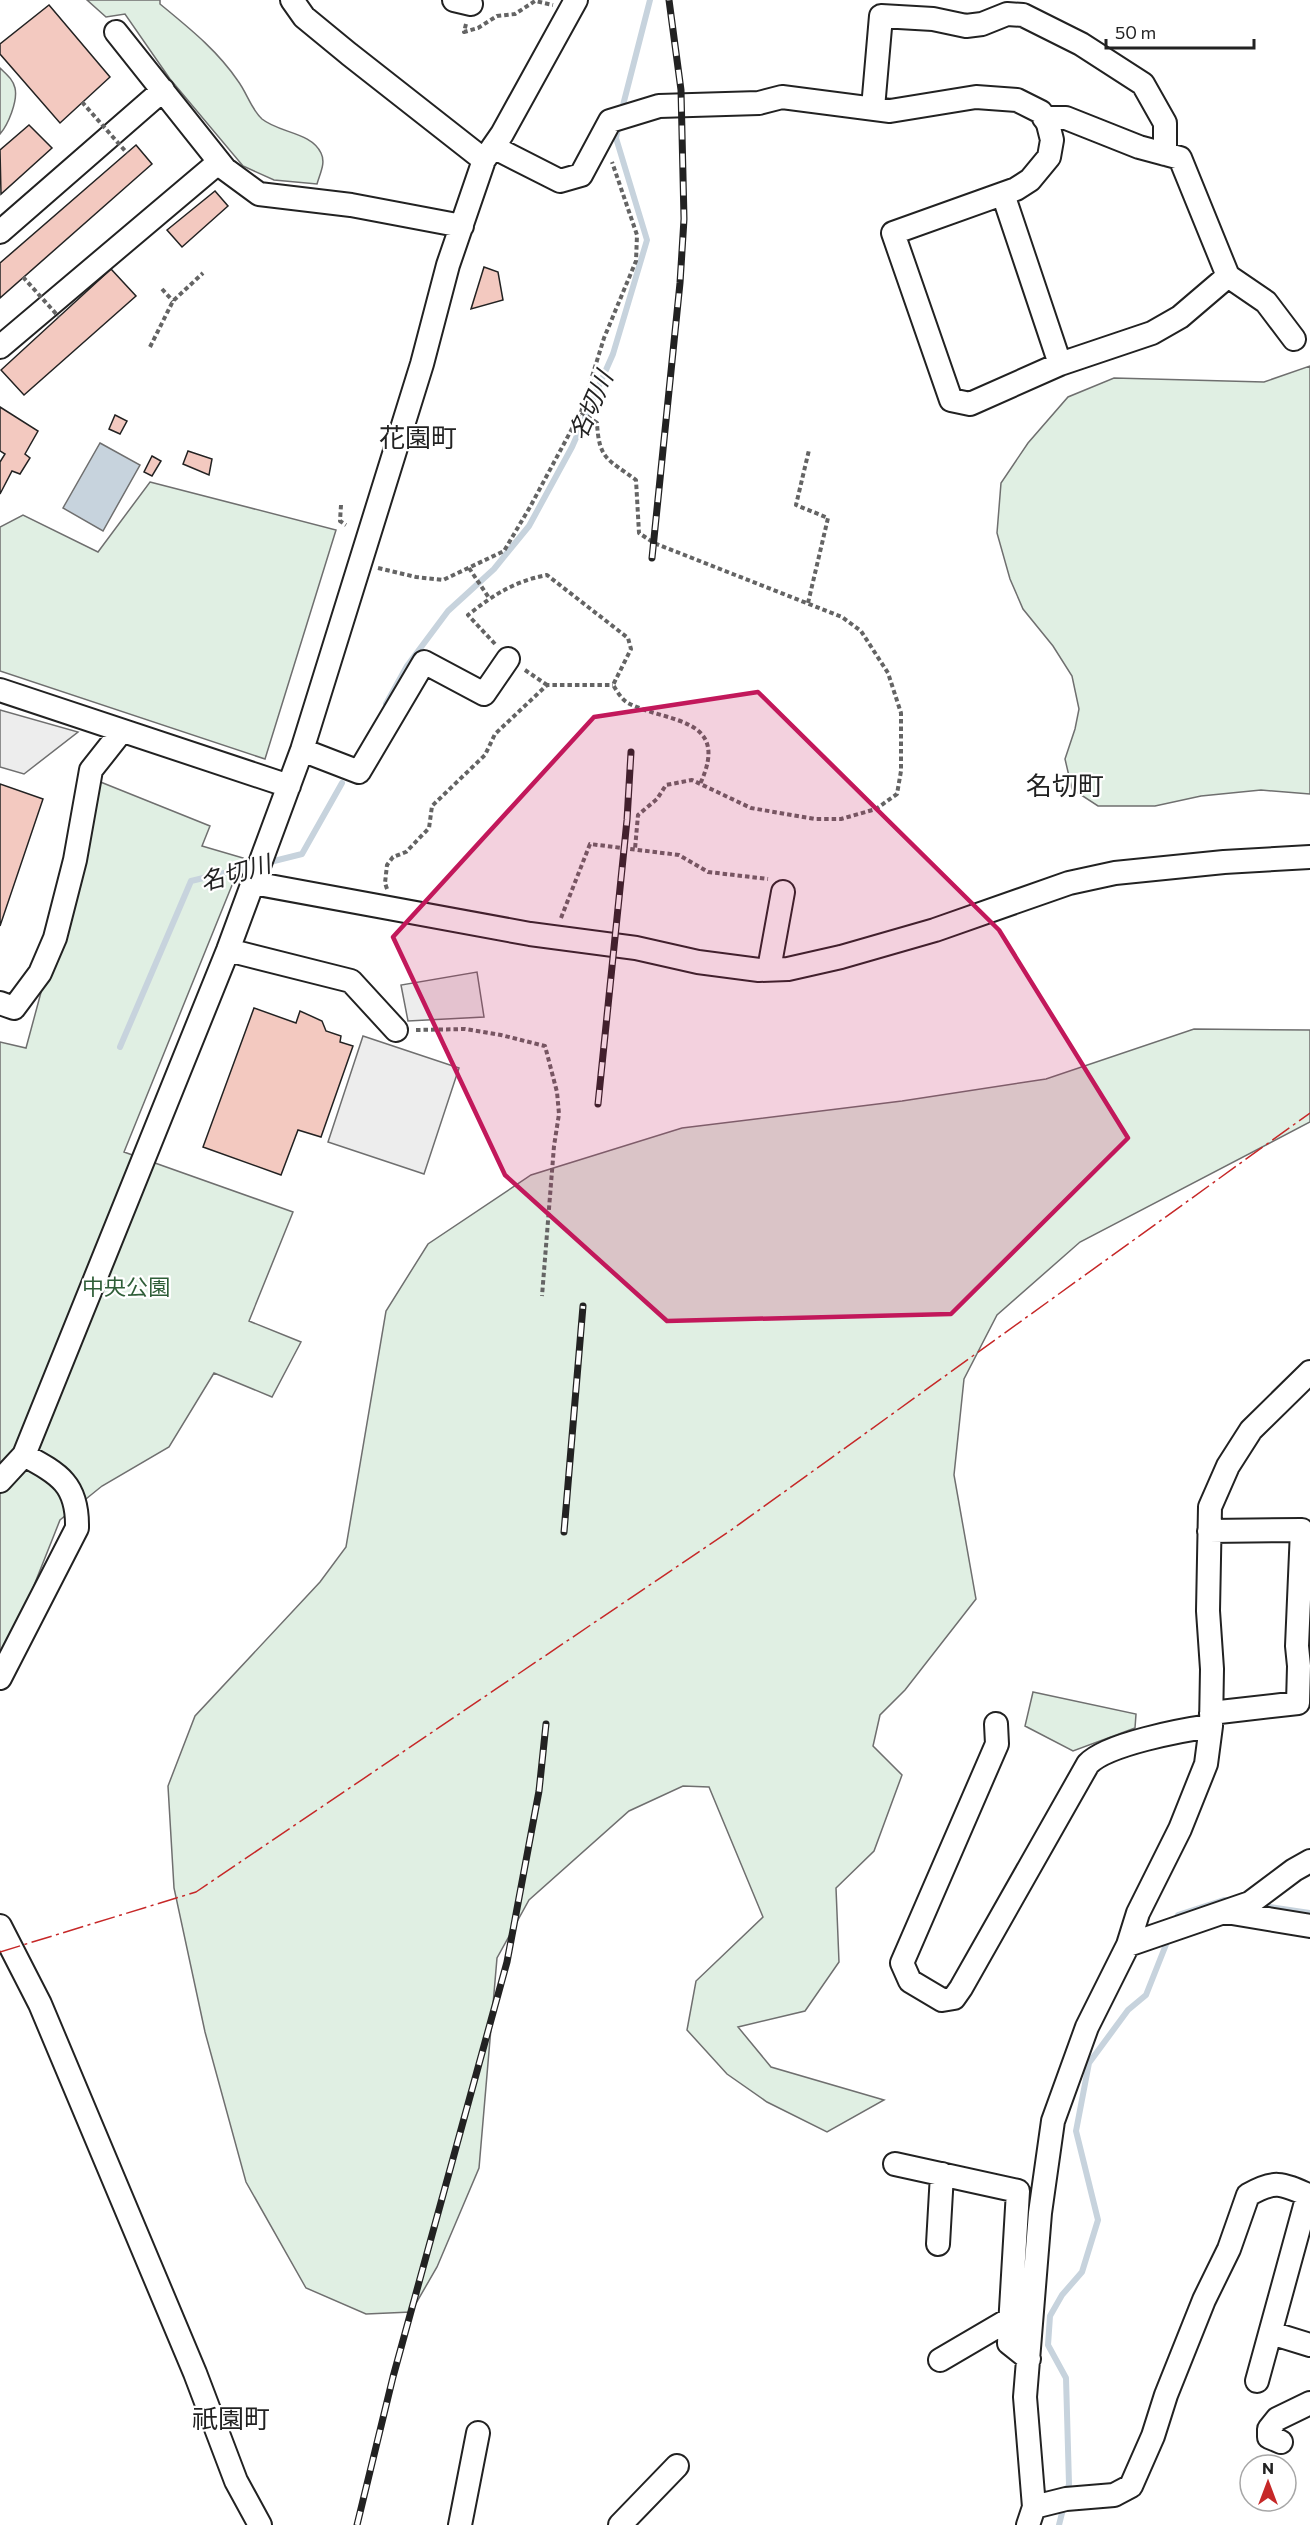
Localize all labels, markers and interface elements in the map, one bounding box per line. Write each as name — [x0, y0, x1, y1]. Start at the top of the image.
scale bar — [1106, 12, 1254, 50]
text: 50 m — [1115, 21, 1156, 43]
water label: 名切川 — [562, 363, 619, 444]
district label: 花園町 — [379, 421, 457, 452]
district label: 名切町 — [1026, 769, 1104, 800]
water label: 名切川 — [196, 847, 276, 896]
park label: 中央公園 — [82, 1273, 170, 1300]
district label: 祇園町 — [192, 2402, 270, 2433]
north arrow — [1238, 2453, 1298, 2513]
text: N — [1262, 2458, 1274, 2477]

